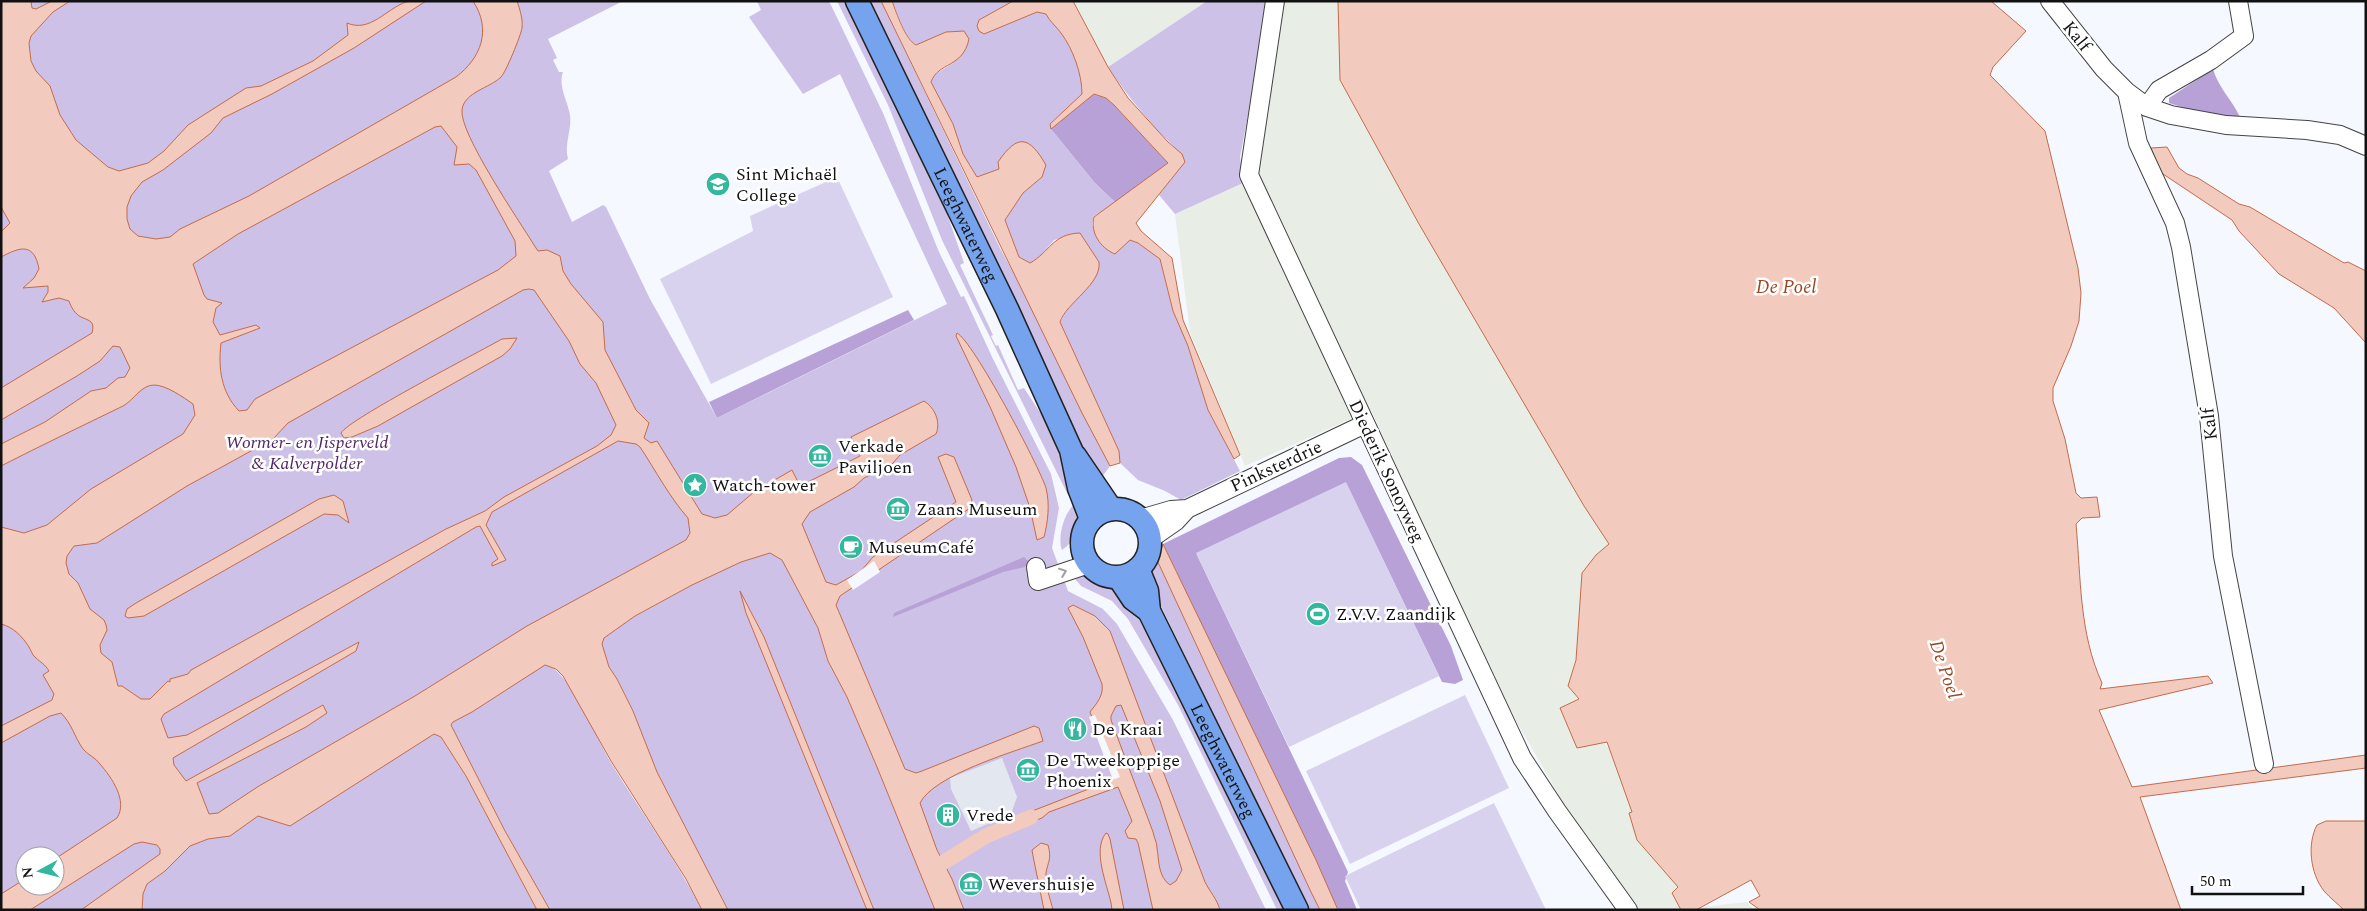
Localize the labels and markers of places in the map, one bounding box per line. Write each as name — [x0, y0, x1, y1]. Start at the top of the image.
place label: Sint Michaël College — [736, 161, 837, 209]
school or university icon: Sint Michaël College — [705, 171, 731, 197]
place label: Verkade Paviljoen — [838, 433, 912, 481]
museum icon: Verkade Paviljoen — [807, 443, 833, 469]
place icon: Watch-tower — [682, 472, 708, 498]
place label: Watch-tower — [712, 472, 816, 499]
museum icon: Zaans Museum — [885, 496, 911, 522]
place label: Zaans Museum — [916, 496, 1037, 523]
cafe icon: MuseumCafé — [838, 534, 864, 560]
place label: MuseumCafé — [868, 534, 974, 561]
sports icon: Z.V.V. Zaandijk — [1305, 601, 1331, 627]
place label: Z.V.V. Zaandijk — [1336, 601, 1456, 628]
restaurant icon: De Kraai — [1062, 716, 1088, 742]
place label: De Kraai — [1092, 716, 1163, 743]
place label: De Tweekoppige Phoenix — [1046, 747, 1180, 795]
museum icon: De Tweekoppige Phoenix — [1015, 757, 1041, 783]
building icon: Vrede — [935, 802, 961, 828]
place label: Vrede — [966, 802, 1013, 829]
museum icon: Wevershuisje — [958, 871, 984, 897]
place label: Wevershuisje — [988, 871, 1095, 898]

